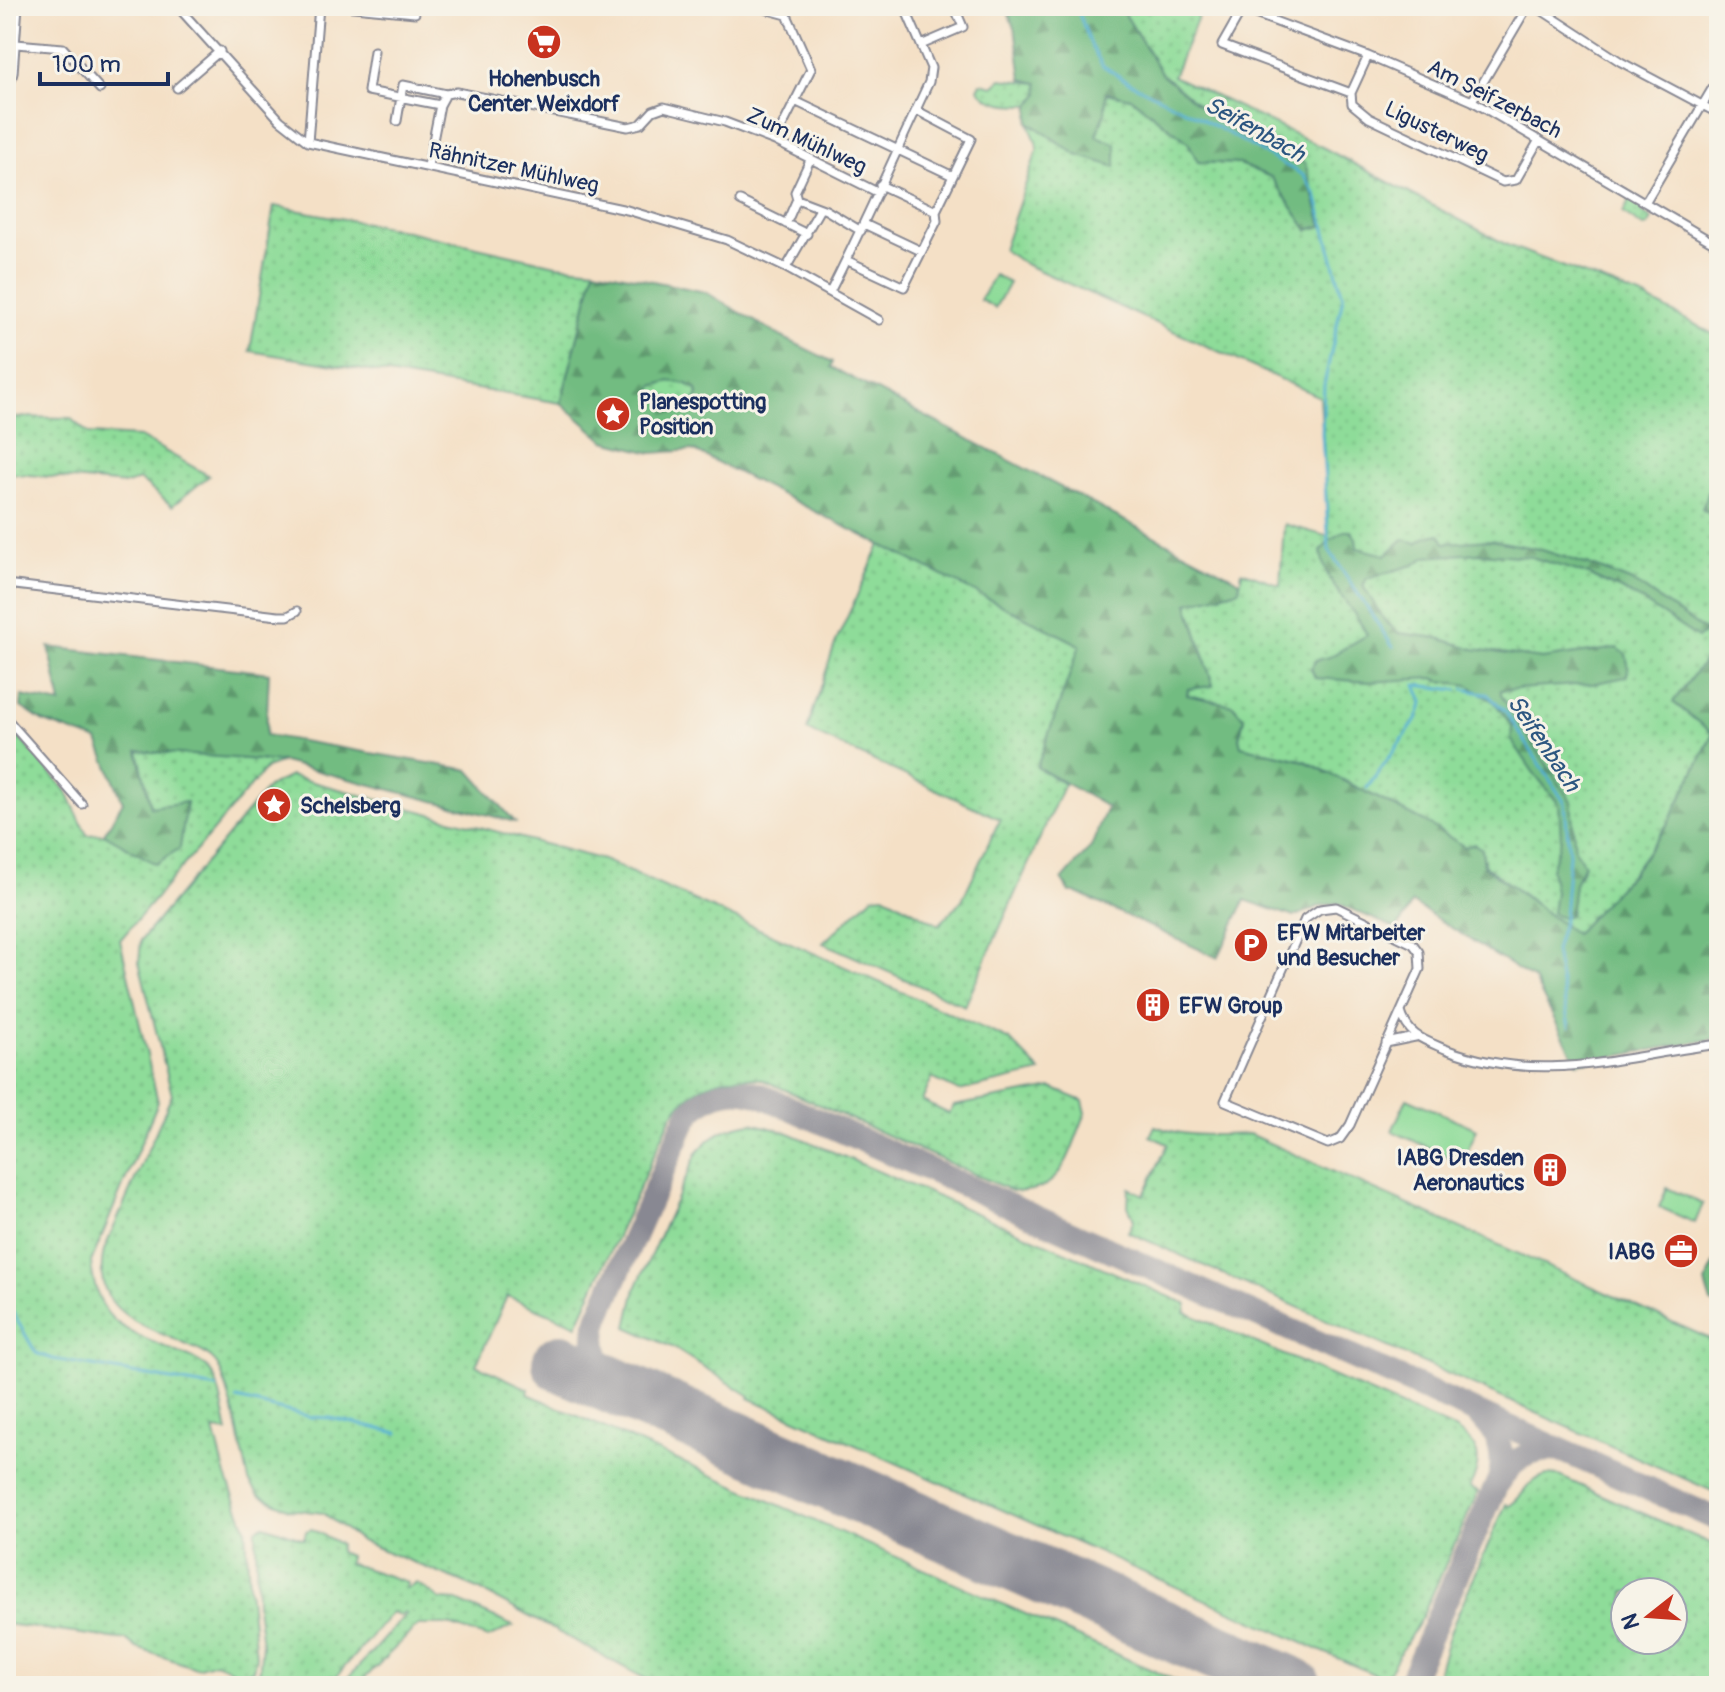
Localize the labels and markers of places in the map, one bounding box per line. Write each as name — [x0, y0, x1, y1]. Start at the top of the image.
supermarket icon: Hohenbusch Center Weixdorf — [525, 23, 563, 61]
place label: Hohenbusch Center Weixdorf — [468, 65, 621, 118]
place label: Planespotting Position — [639, 388, 766, 441]
place icon: Planespotting Position — [594, 395, 632, 433]
place icon: Schelsberg — [255, 786, 293, 824]
place label: Schelsberg — [300, 792, 401, 820]
place label: EFW Mitarbeiter und Besucher — [1277, 919, 1426, 972]
parking icon: EFW Mitarbeiter und Besucher — [1232, 926, 1270, 964]
building icon: EFW Group — [1134, 986, 1172, 1024]
place label: EFW Group — [1179, 992, 1283, 1020]
place label: IABG Dresden Aeronautics — [1397, 1144, 1524, 1197]
building icon: IABG Dresden Aeronautics — [1531, 1151, 1569, 1189]
office icon: IABG — [1662, 1232, 1700, 1270]
place label: IABG — [1608, 1238, 1655, 1266]

